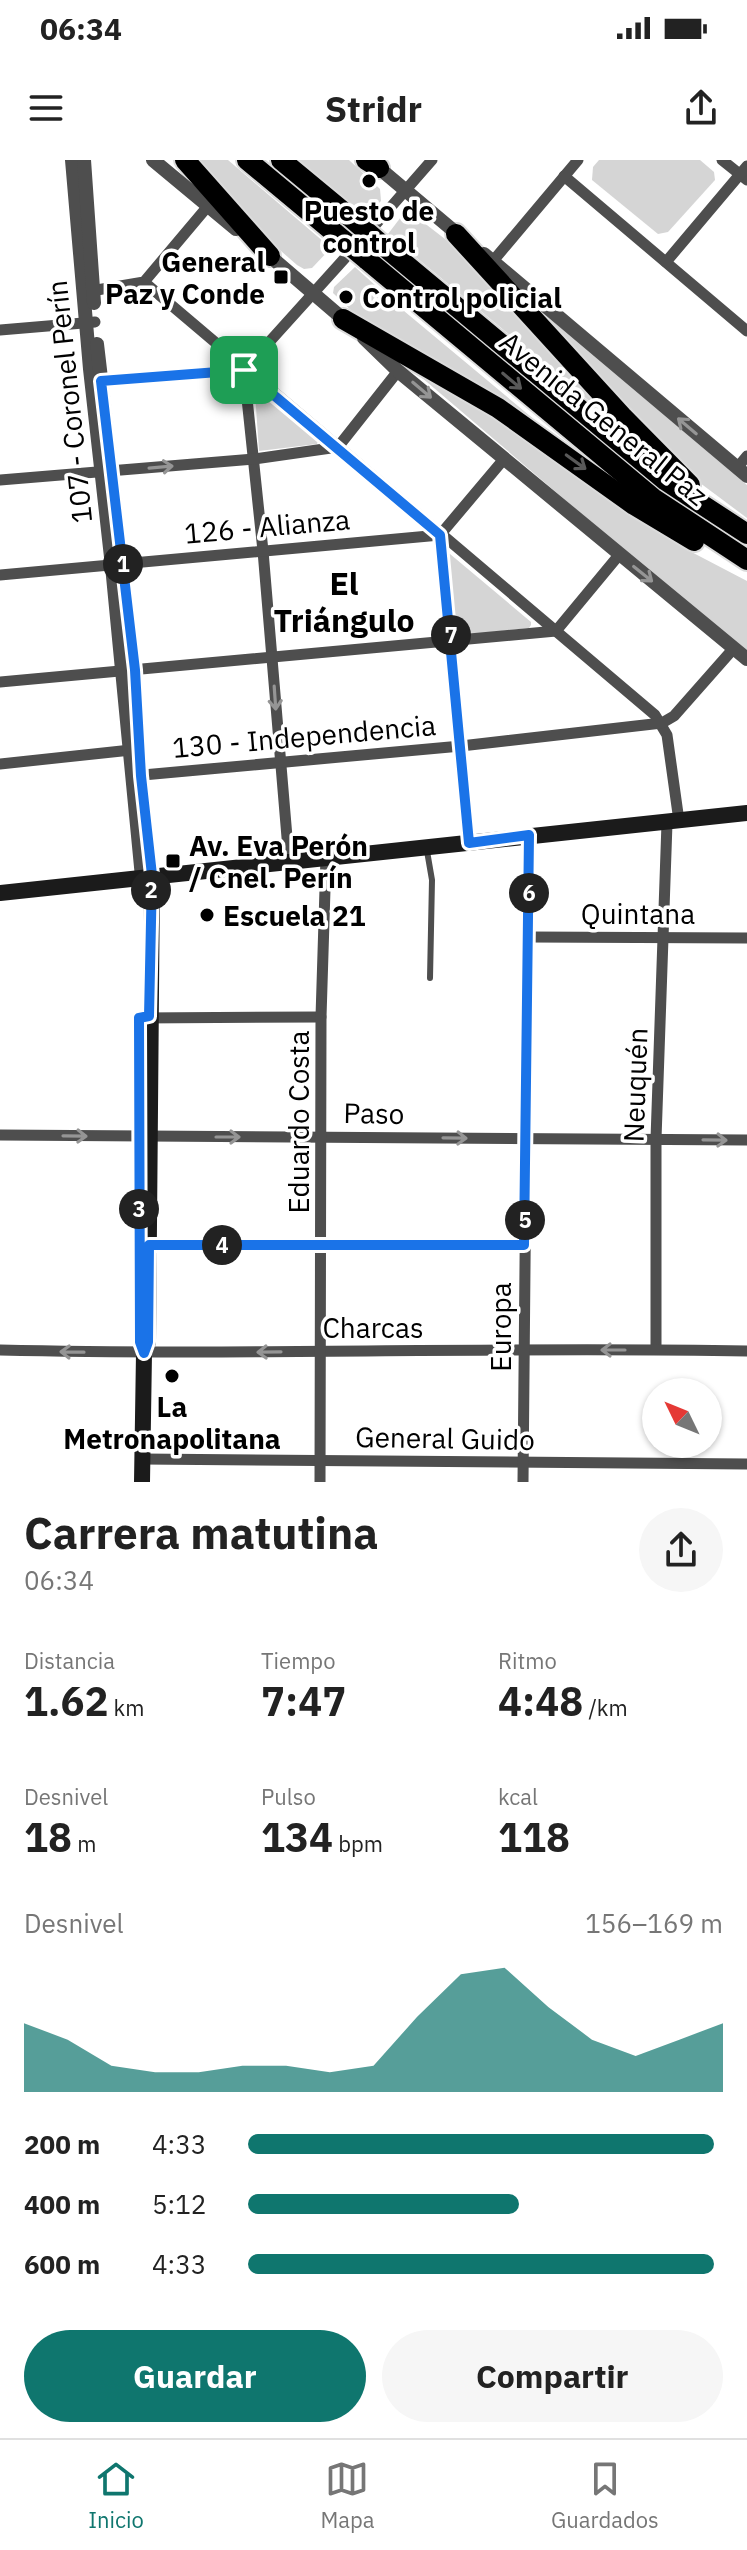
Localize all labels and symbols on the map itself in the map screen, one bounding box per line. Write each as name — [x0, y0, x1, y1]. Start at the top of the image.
marker: Puesto de control — [360, 172, 378, 190]
place label: Puesto de control — [304, 192, 434, 261]
place label: General Paz y Conde — [105, 243, 265, 312]
marker: General Paz y Conde — [272, 268, 290, 286]
street label: 107 - Coronel Perín — [38, 279, 100, 525]
place label: Control policial — [362, 279, 562, 316]
marker: Control policial — [337, 288, 355, 306]
street label: Avenida General Paz — [492, 323, 716, 513]
pin — [210, 336, 278, 404]
one-way arrow — [501, 372, 522, 390]
one-way arrow — [411, 381, 431, 399]
one-way arrow — [678, 417, 698, 435]
one-way arrow — [565, 454, 587, 470]
one-way arrow — [148, 460, 174, 475]
street label: 126 - Alianza — [183, 500, 351, 552]
pin: 1 — [103, 544, 143, 584]
district label: El Triángulo — [274, 562, 414, 641]
one-way arrow — [632, 565, 653, 583]
pin: 7 — [431, 615, 471, 655]
one-way arrow — [268, 684, 283, 711]
street label: 130 - Independencia — [171, 706, 437, 766]
place label: Av. Eva Perón / Cnel. Perín — [189, 827, 368, 896]
marker: Av. Eva Perón / Cnel. Perín — [164, 852, 182, 870]
pin: 2 — [131, 870, 171, 910]
pin: 6 — [509, 873, 549, 913]
street label: Quintana — [581, 895, 695, 932]
place label: Escuela 21 — [223, 897, 366, 934]
marker: Escuela 21 — [198, 906, 216, 924]
street label: Neuquén — [615, 1027, 655, 1143]
street label: Eduardo Costa — [280, 1030, 317, 1214]
street label: Paso — [343, 1094, 405, 1132]
one-way arrow — [61, 1128, 88, 1144]
one-way arrow — [214, 1129, 241, 1145]
one-way arrow — [441, 1131, 468, 1146]
one-way arrow — [701, 1132, 728, 1148]
pin: 3 — [119, 1189, 159, 1229]
pin: 5 — [505, 1200, 545, 1240]
pin: 4 — [202, 1225, 242, 1265]
street label: Europa — [482, 1282, 519, 1372]
street label: Charcas — [322, 1309, 424, 1346]
one-way arrow — [600, 1342, 627, 1358]
one-way arrow — [59, 1344, 86, 1359]
one-way arrow — [256, 1344, 283, 1360]
marker: La Metronapolitana — [163, 1367, 181, 1385]
north arrow — [642, 1378, 722, 1458]
place label: La Metronapolitana — [63, 1388, 281, 1457]
street label: General Guido — [355, 1418, 535, 1458]

